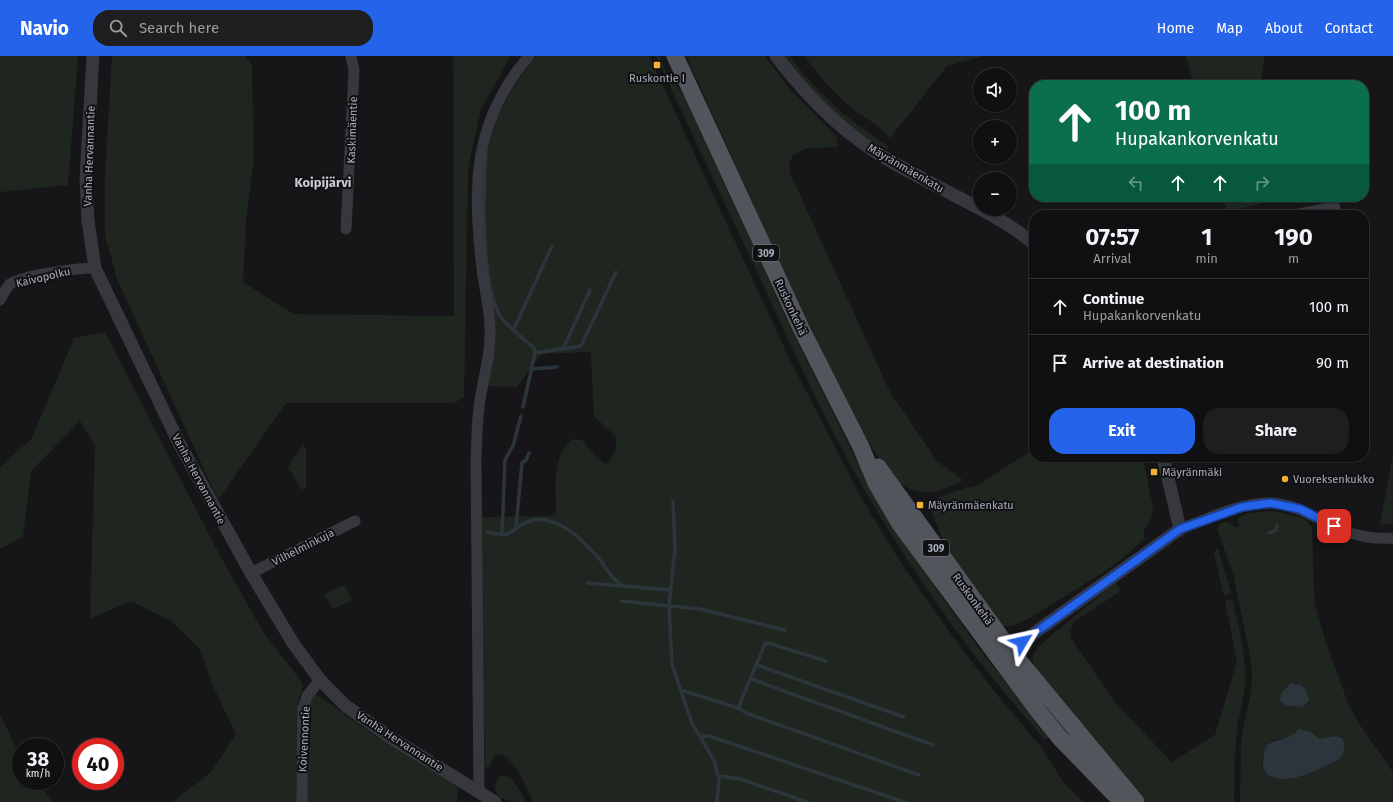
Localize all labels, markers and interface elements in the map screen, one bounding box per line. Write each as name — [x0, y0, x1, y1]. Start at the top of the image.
search box — [93, 10, 373, 46]
text: Navio — [20, 17, 69, 40]
icon: search — [107, 17, 129, 39]
text: Search here — [139, 19, 219, 37]
text: Home — [1157, 20, 1194, 37]
text: Map — [1216, 20, 1243, 37]
text: About — [1265, 20, 1303, 37]
text: Contact — [1325, 20, 1373, 37]
marker: Ruskontie I — [652, 60, 662, 70]
map controls — [973, 68, 1017, 216]
button: sound — [973, 68, 1017, 112]
place label: Ruskontie I — [629, 72, 685, 85]
text: 100 m — [1115, 94, 1191, 127]
street label: Kaskimäentie — [345, 96, 360, 164]
icon: ahead — [1049, 96, 1101, 148]
street label: Vanha Hervannantie — [81, 105, 98, 207]
button: + — [973, 120, 1017, 164]
text: Hupakankorvenkatu — [1115, 128, 1279, 150]
street label: Mäyränmäenkatu — [865, 141, 946, 196]
button: − — [973, 172, 1017, 216]
icon: left — [1125, 172, 1147, 194]
icon: ahead — [1167, 172, 1189, 194]
icon: ahead — [1209, 172, 1231, 194]
icon: right — [1251, 172, 1273, 194]
district label: Koipijärvi — [294, 175, 352, 190]
text: 07:57 — [1085, 223, 1139, 251]
text: 1 — [1201, 223, 1212, 251]
text: 190 — [1274, 223, 1313, 251]
road number: 309 — [753, 245, 779, 261]
text: Arrival — [1093, 251, 1131, 266]
text: min — [1196, 251, 1218, 266]
text: m — [1288, 251, 1299, 266]
street label: Kaivopolku — [15, 265, 72, 290]
street label: Ruskonkehä — [772, 277, 809, 337]
text: Continue — [1083, 290, 1144, 308]
icon: ahead — [1049, 296, 1071, 318]
text: 100 m — [1309, 298, 1349, 316]
text: Hupakankorvenkatu — [1083, 308, 1201, 323]
icon: arrive — [1049, 352, 1071, 374]
text: Arrive at destination — [1083, 354, 1224, 372]
text: 90 m — [1316, 354, 1349, 372]
button: Exit — [1049, 408, 1195, 454]
button: Share — [1203, 408, 1349, 454]
street label: Vanha Hervannantie — [169, 432, 228, 527]
place label: Mäyränmäki — [1162, 466, 1222, 479]
marker: Mäyränmäki — [1149, 467, 1159, 477]
place label: Vuoreksenkukko — [1293, 473, 1374, 486]
marker: Vuoreksenkukko — [1280, 474, 1290, 484]
place label: Mäyränmäenkatu — [928, 499, 1014, 512]
marker: Mäyränmäenkatu — [915, 500, 925, 510]
pin — [1317, 509, 1351, 543]
icon: arrive — [1323, 515, 1345, 537]
street label: Vilhelminkuja — [270, 526, 337, 569]
road number: 309 — [923, 540, 949, 556]
street label: Ruskonkehä — [950, 571, 996, 628]
position arrow — [1001, 621, 1043, 663]
street label: Koivennontie — [296, 706, 313, 772]
street label: Vanha Hervannantie — [354, 709, 446, 774]
speed limit sign: 40 — [72, 738, 124, 790]
text: 38 — [27, 747, 49, 771]
text: km/h — [26, 768, 50, 780]

